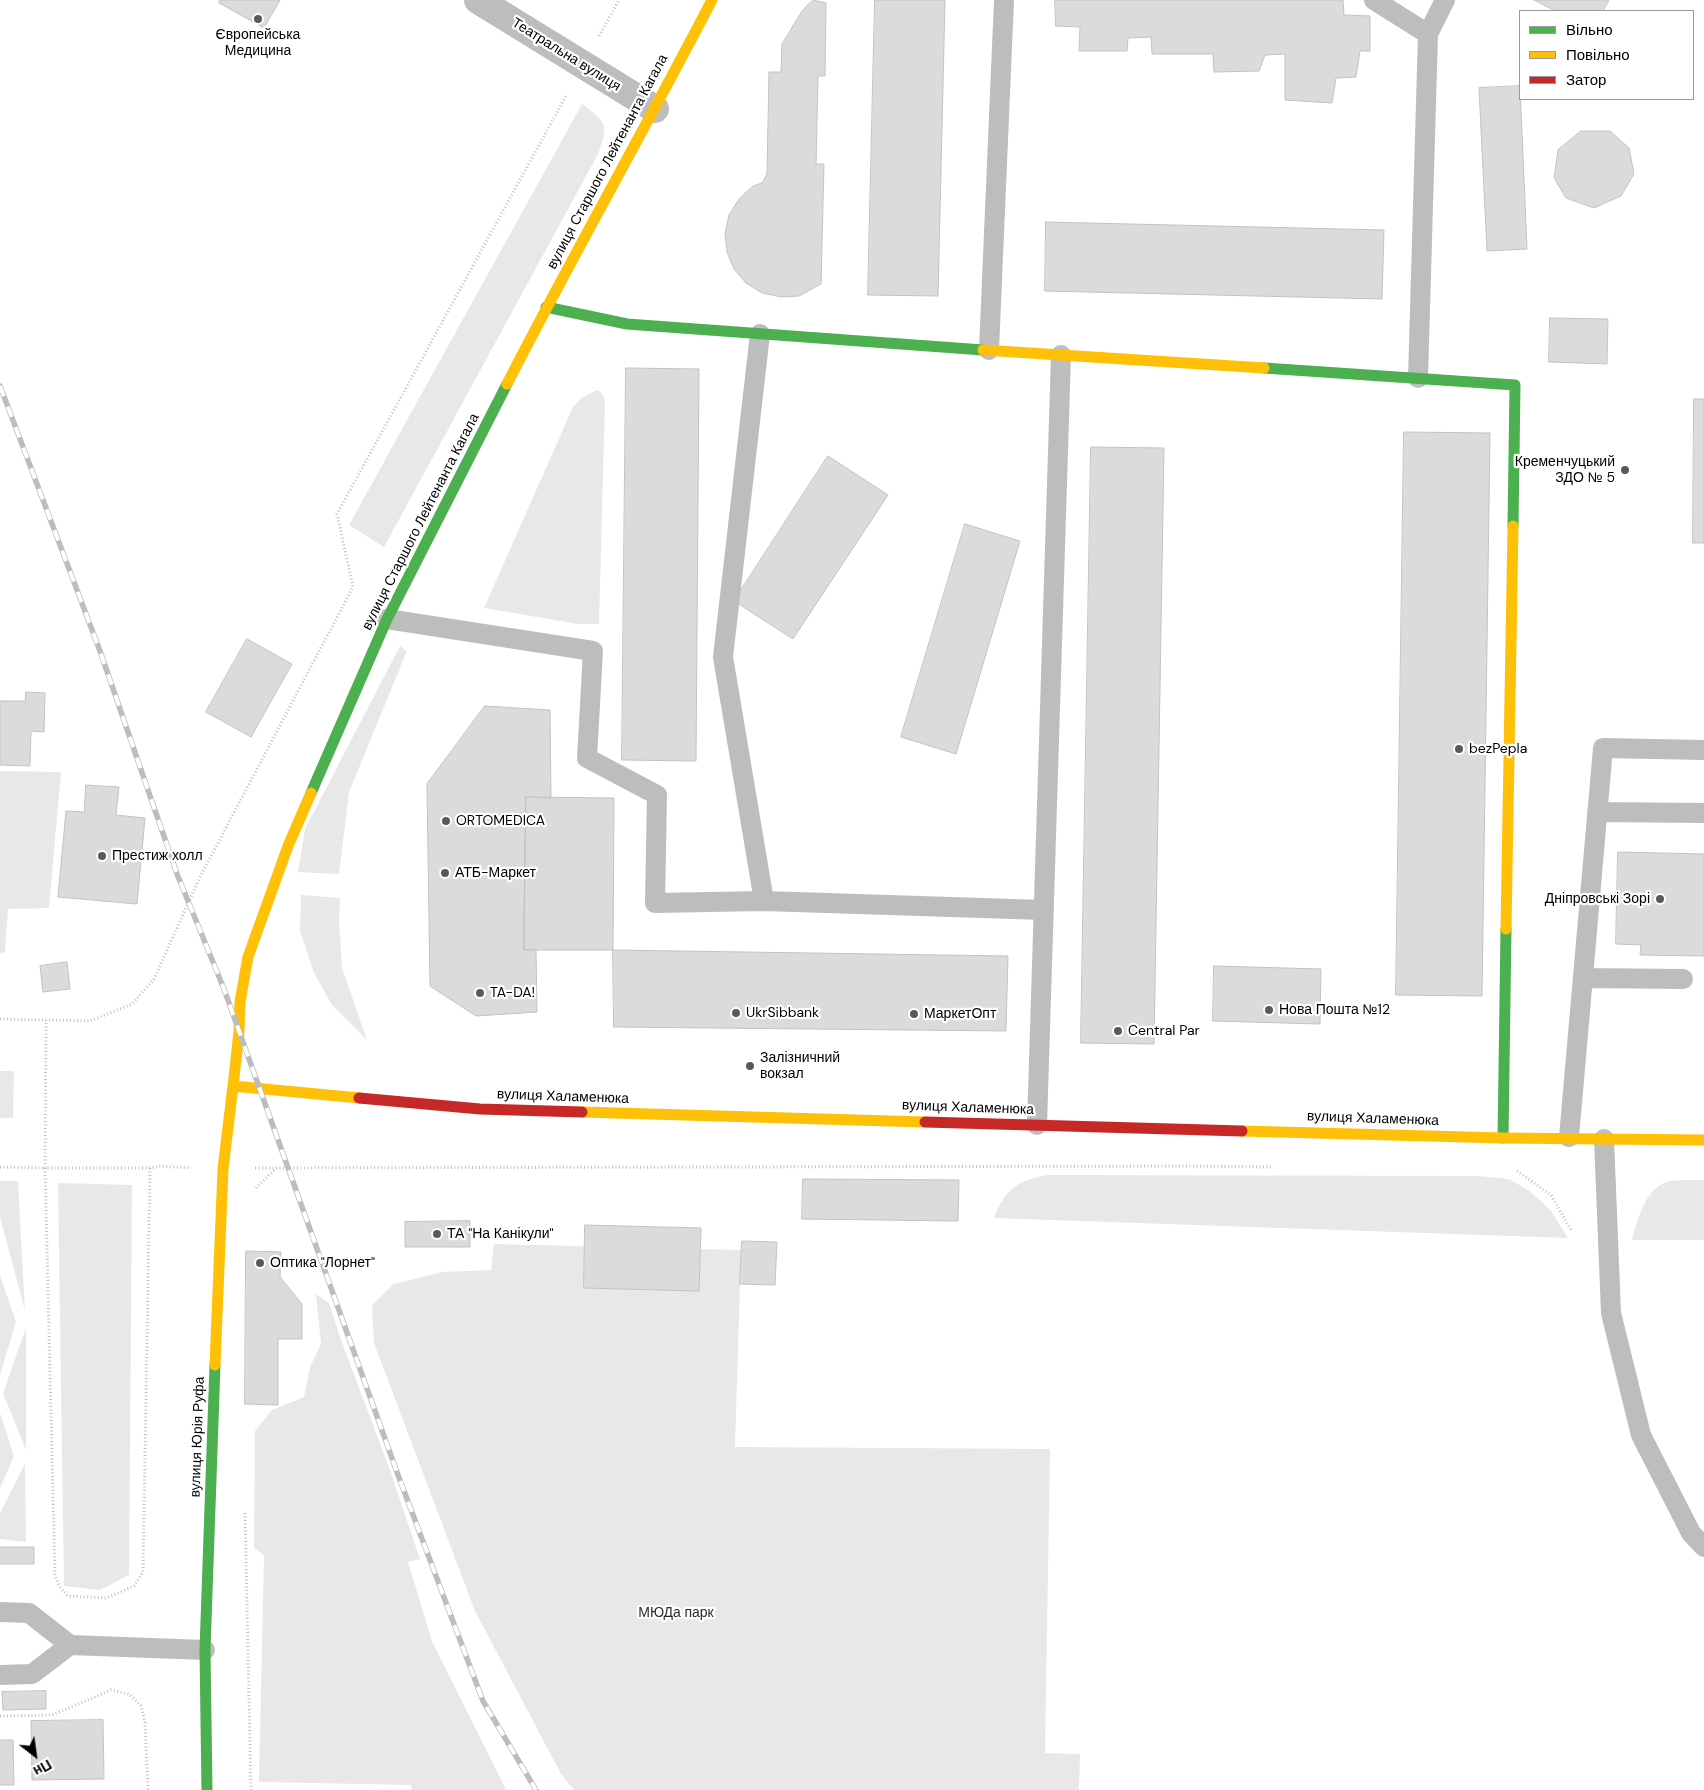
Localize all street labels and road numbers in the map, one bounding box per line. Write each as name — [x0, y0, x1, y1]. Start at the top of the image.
street label: Театральна вулиця — [508, 15, 624, 95]
street label: вулиця Старшого Лейтенанта Кагала — [544, 52, 672, 272]
street label: вулиця Старшого Лейтенанта Кагала — [359, 411, 483, 633]
street label: вулиця Халаменюка — [497, 1086, 629, 1108]
street label: вулиця Халаменюка — [902, 1097, 1034, 1119]
street label: вулиця Халаменюка — [1307, 1108, 1439, 1130]
street label: вулиця Юрія Руфа — [187, 1376, 209, 1498]

